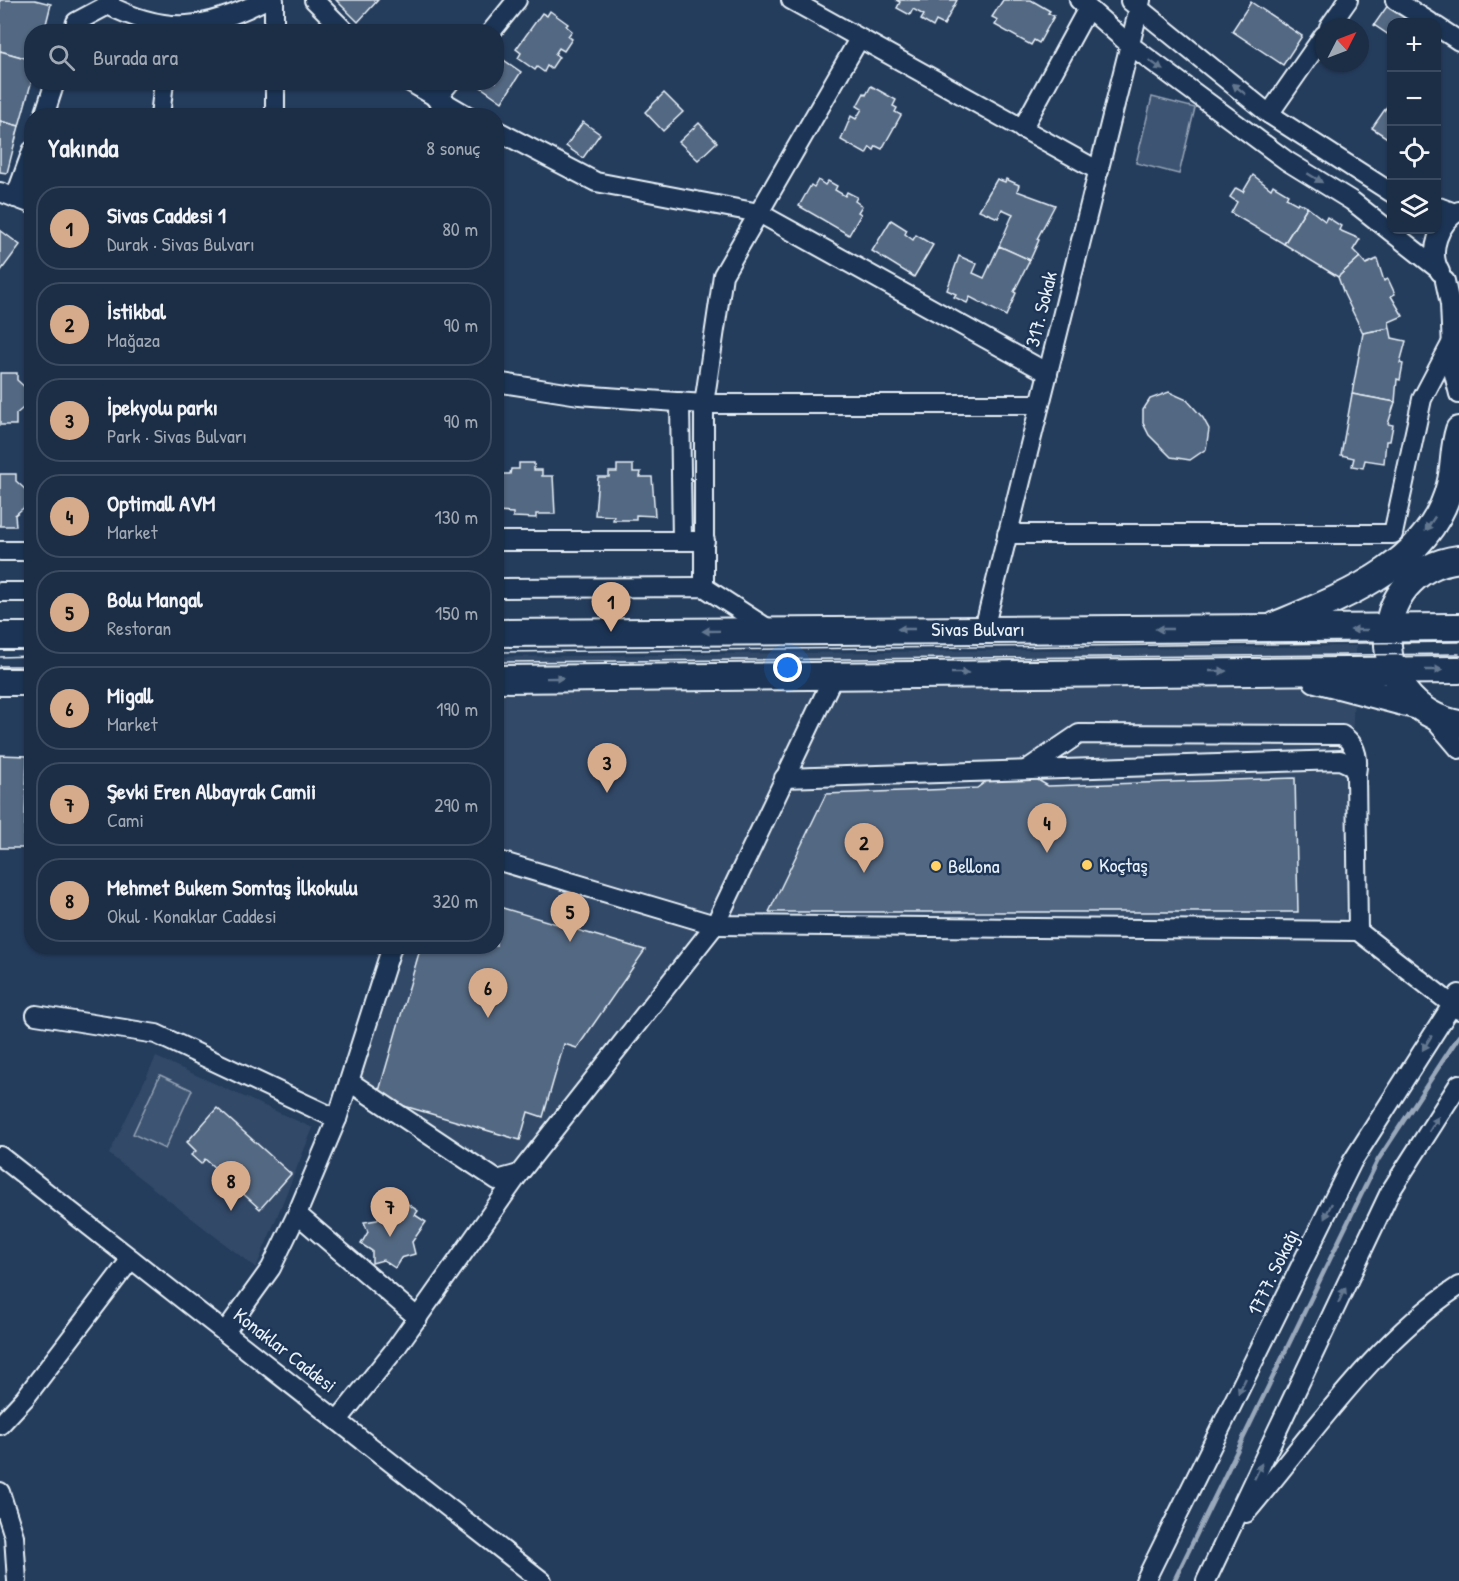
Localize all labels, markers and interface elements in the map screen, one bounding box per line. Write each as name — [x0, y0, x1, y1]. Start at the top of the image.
north arrow — [1315, 18, 1369, 72]
map controls — [1387, 18, 1441, 234]
button: + — [1387, 18, 1441, 72]
search box — [24, 24, 504, 90]
icon: search — [45, 41, 78, 74]
text: Burada ara — [93, 42, 178, 72]
one-way arrow — [1149, 58, 1164, 70]
button: − — [1387, 72, 1441, 126]
one-way arrow — [1231, 83, 1247, 96]
button: locate — [1387, 126, 1441, 180]
text: Yakında — [48, 130, 118, 165]
text: 8 sonuç — [426, 134, 480, 161]
one-way arrow — [1307, 172, 1323, 183]
button: layers — [1387, 180, 1441, 234]
text: Sivas Caddesi 1 — [107, 200, 226, 230]
text: 1 — [66, 215, 73, 242]
text: 80 m — [442, 215, 478, 242]
text: Durak · Sivas Bulvarı — [107, 230, 255, 257]
street label: 317. Sokak — [1018, 268, 1063, 349]
text: İstikbal — [107, 296, 166, 326]
text: 2 — [65, 311, 74, 338]
text: 90 m — [444, 311, 478, 338]
text: Mağaza — [107, 326, 160, 353]
text: İpekyolu parkı — [107, 392, 218, 422]
text: 3 — [65, 407, 74, 434]
text: 90 m — [444, 407, 478, 434]
text: Park · Sivas Bulvarı — [107, 422, 247, 449]
text: Optimall AVM — [107, 488, 215, 518]
text: 4 — [66, 503, 73, 530]
text: 130 m — [435, 503, 478, 530]
one-way arrow — [1424, 516, 1436, 532]
text: Market — [107, 518, 158, 545]
pin: 1 — [592, 582, 630, 632]
text: Bolu Mangal — [107, 584, 203, 614]
text: 5 — [65, 599, 74, 626]
text: 150 m — [435, 599, 478, 626]
text: Restoran — [107, 614, 171, 641]
street label: Sivas Bulvarı — [931, 615, 1025, 642]
one-way arrow — [1154, 624, 1173, 634]
one-way arrow — [896, 625, 915, 634]
one-way arrow — [1349, 625, 1368, 635]
one-way arrow — [701, 626, 720, 636]
your location — [773, 653, 802, 682]
one-way arrow — [1424, 665, 1443, 675]
one-way arrow — [1208, 666, 1227, 676]
one-way arrow — [950, 668, 969, 677]
one-way arrow — [545, 673, 564, 683]
text: Migall — [107, 680, 153, 710]
text: 6 — [66, 695, 73, 722]
text: 190 m — [436, 695, 478, 722]
text: Market — [107, 710, 158, 737]
pin: 3 — [588, 744, 626, 793]
text: Şevki Eren Albayrak Camii — [107, 776, 316, 806]
text: 7 — [65, 791, 74, 818]
text: 290 m — [434, 791, 478, 818]
pin: 4 — [1028, 804, 1066, 853]
text: Cami — [107, 806, 144, 833]
pin: 2 — [844, 824, 884, 873]
place label: Koçtaş — [1099, 851, 1148, 878]
place label: Bellona — [948, 852, 1000, 879]
marker: Koçtaş — [1080, 858, 1094, 872]
marker: Bellona — [929, 859, 943, 873]
text: Mehmet Bukem Somtaş İlkokulu — [107, 872, 358, 902]
text: 8 — [65, 887, 74, 914]
text: 320 m — [433, 887, 478, 914]
pin: 5 — [550, 892, 590, 942]
text: Okul · Konaklar Caddesi — [107, 902, 277, 929]
pin: 6 — [468, 968, 508, 1018]
one-way arrow — [1422, 1035, 1433, 1051]
one-way arrow — [1428, 1116, 1439, 1132]
pin: 8 — [212, 1162, 250, 1211]
pin: 7 — [370, 1188, 410, 1237]
one-way arrow — [1324, 1202, 1334, 1220]
street label: 1777. Sokağı — [1240, 1224, 1305, 1319]
one-way arrow — [1337, 1287, 1346, 1304]
street label: Konaklar Caddesi — [228, 1301, 342, 1398]
one-way arrow — [1237, 1377, 1247, 1394]
one-way arrow — [1253, 1463, 1262, 1480]

